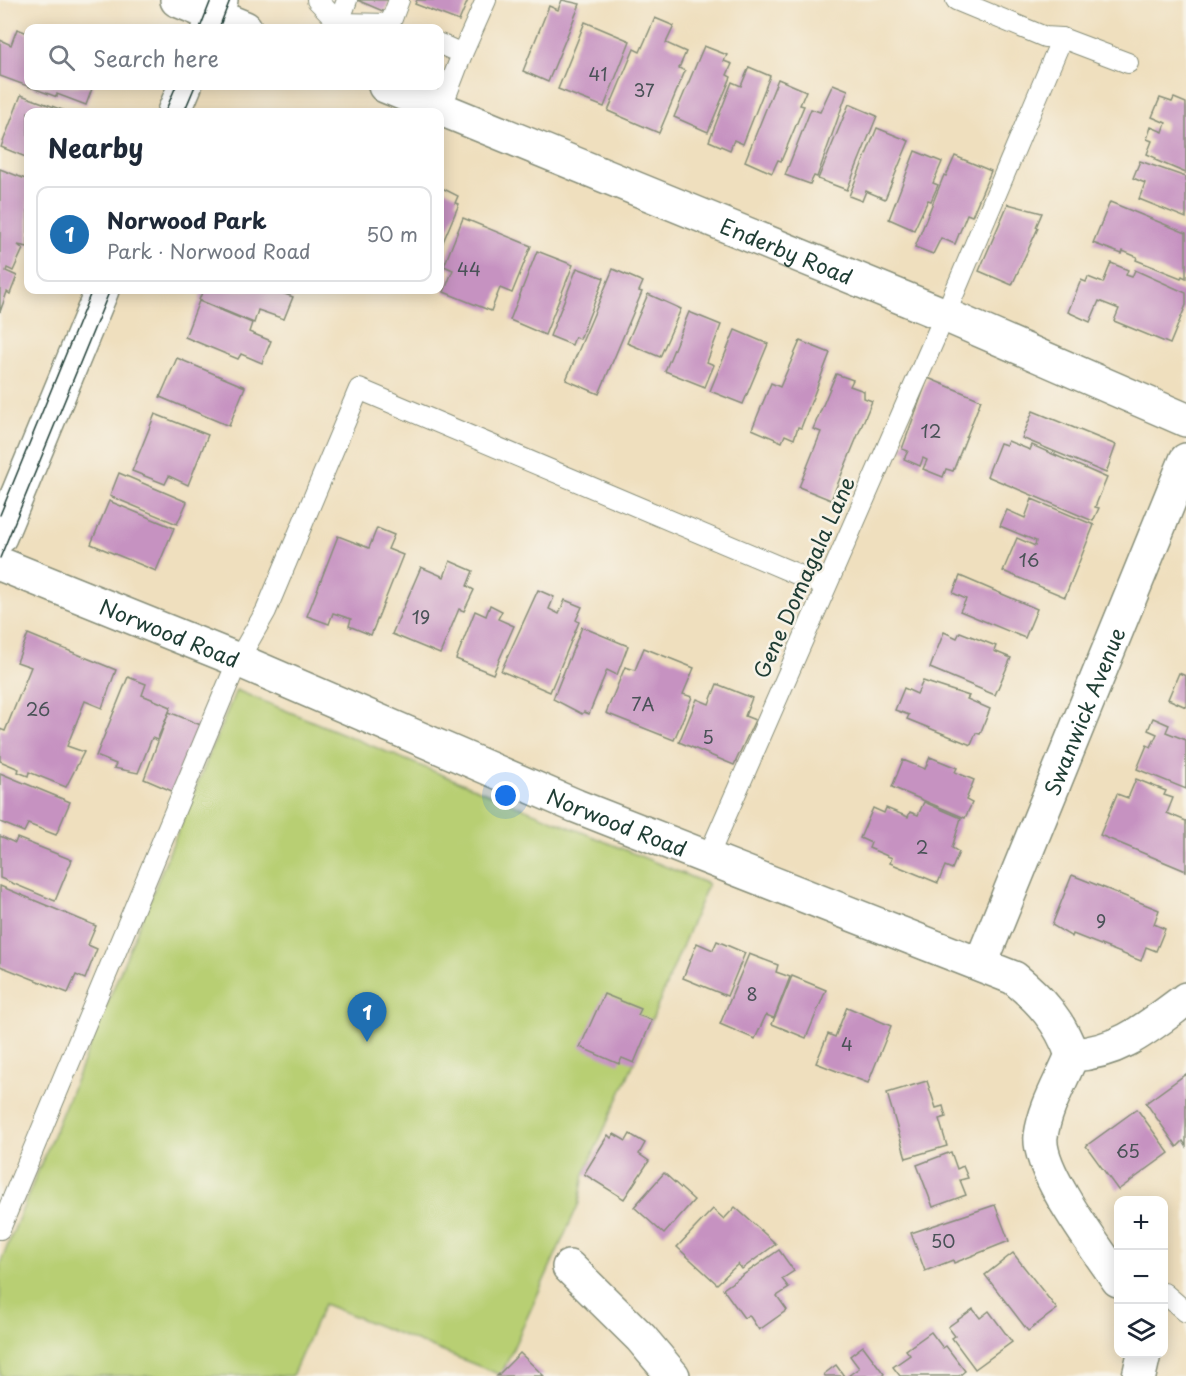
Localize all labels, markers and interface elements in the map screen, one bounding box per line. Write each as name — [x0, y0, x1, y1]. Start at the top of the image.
search box — [24, 24, 444, 90]
icon: search — [45, 41, 78, 74]
text: Search here — [93, 41, 219, 74]
house number: 41 — [589, 60, 607, 87]
house number: 37 — [633, 76, 655, 103]
text: Nearby — [48, 128, 143, 167]
text: Norwood Park — [107, 203, 267, 236]
street label: Enderby Road — [716, 209, 858, 292]
text: 1 — [65, 219, 74, 249]
text: 50 m — [366, 219, 418, 249]
text: Park · Norwood Road — [107, 236, 311, 266]
house number: 44 — [457, 255, 481, 282]
house number: 12 — [921, 417, 941, 444]
street label: Gene Domagala Lane — [744, 471, 862, 683]
house number: 16 — [1019, 546, 1039, 573]
street label: Norwood Road — [95, 590, 244, 675]
house number: 19 — [412, 603, 430, 630]
street label: Swanwick Avenue — [1035, 622, 1132, 800]
house number: 7A — [631, 690, 655, 717]
house number: 26 — [26, 695, 50, 722]
house number: 5 — [702, 723, 714, 750]
street label: Norwood Road — [542, 779, 692, 864]
your location — [491, 781, 520, 810]
house number: 2 — [916, 833, 928, 860]
house number: 9 — [1096, 907, 1106, 934]
house number: 8 — [746, 980, 758, 1007]
pin: 1 — [348, 992, 386, 1042]
house number: 4 — [841, 1030, 853, 1057]
house number: 65 — [1116, 1137, 1140, 1164]
map controls — [1114, 1196, 1168, 1358]
button: + — [1114, 1196, 1168, 1250]
house number: 50 — [931, 1227, 955, 1254]
button: − — [1114, 1250, 1168, 1304]
button: layers — [1114, 1304, 1168, 1358]

